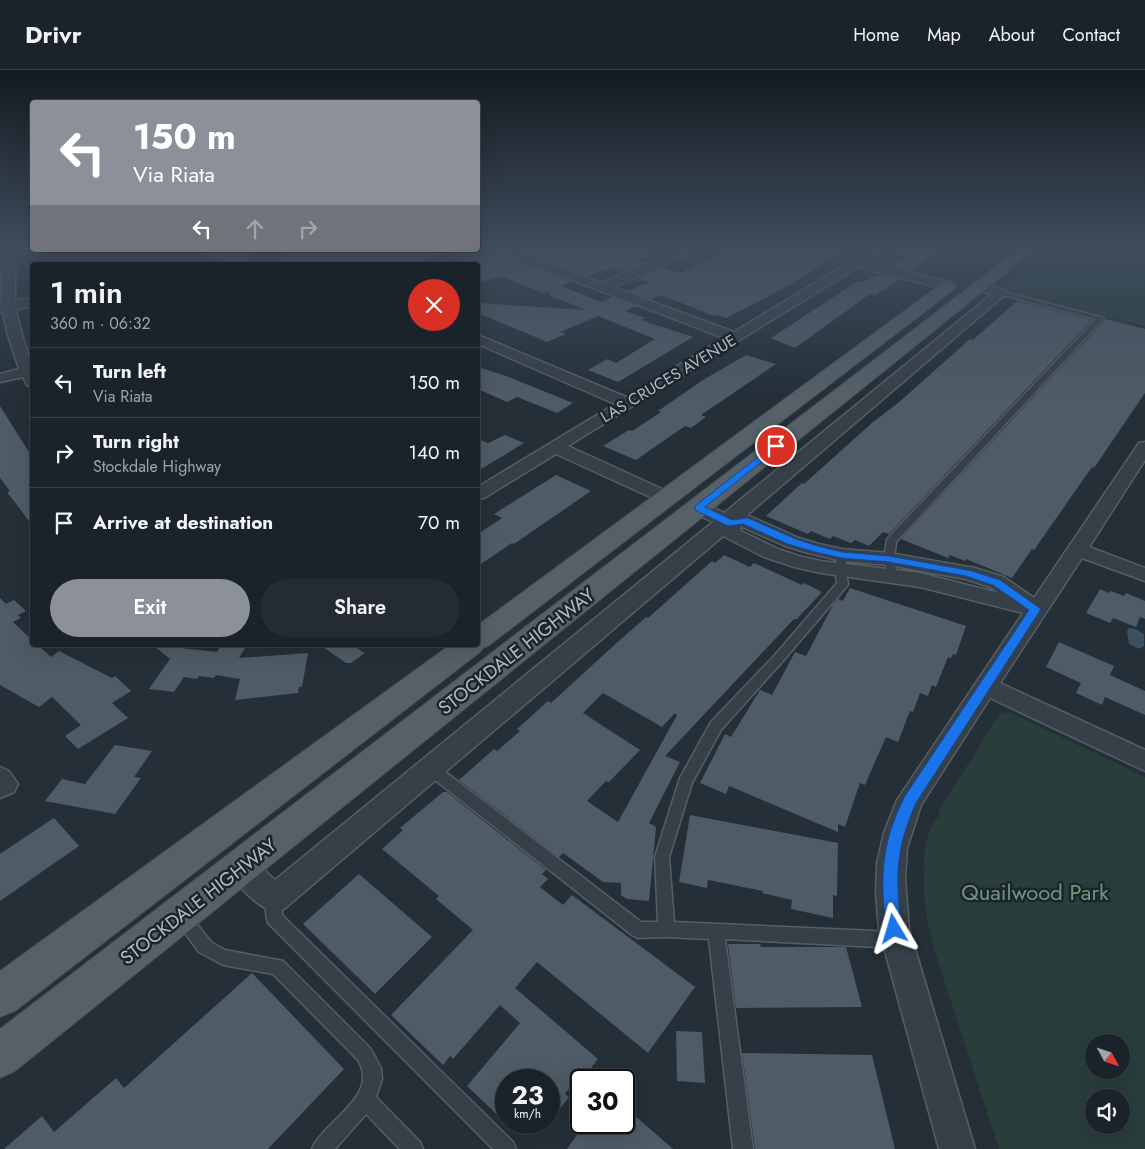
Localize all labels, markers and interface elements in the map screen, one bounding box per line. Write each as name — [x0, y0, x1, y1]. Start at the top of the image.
text: Drivr — [25, 17, 82, 52]
text: Home — [853, 22, 899, 48]
text: Map — [927, 22, 961, 48]
text: About — [989, 22, 1034, 48]
text: Contact — [1062, 22, 1120, 48]
text: 150 m — [133, 112, 236, 162]
icon: left — [50, 120, 115, 185]
text: Via Riata — [133, 158, 215, 190]
icon: left — [188, 215, 216, 243]
icon: ahead — [241, 215, 269, 243]
icon: right — [294, 215, 322, 243]
text: 1 min — [50, 271, 123, 314]
button: close — [408, 279, 460, 331]
text: 360 m · 06:32 — [50, 312, 151, 335]
street label: LAS CRUCES AVENUE — [596, 329, 740, 428]
text: Turn left — [93, 358, 166, 385]
icon: left — [50, 369, 78, 397]
text: 150 m — [409, 369, 460, 396]
text: Via Riata — [93, 385, 153, 408]
pin — [755, 425, 797, 467]
text: Turn right — [93, 428, 179, 455]
icon: arrive — [762, 432, 790, 460]
icon: right — [50, 439, 78, 467]
text: 140 m — [408, 439, 460, 466]
text: Stockdale Highway — [93, 455, 221, 478]
icon: arrive — [50, 509, 78, 537]
text: Arrive at destination — [93, 509, 273, 536]
text: 70 m — [418, 509, 460, 536]
button: Exit — [50, 579, 250, 637]
button: Share — [260, 579, 460, 637]
street label: STOCKDALE HIGHWAY — [432, 581, 601, 721]
street label: STOCKDALE HIGHWAY — [114, 831, 283, 971]
park label: Quailwood Park — [961, 876, 1109, 908]
position arrow — [867, 902, 919, 954]
north arrow — [1085, 1034, 1130, 1079]
map controls — [1085, 1034, 1130, 1134]
speed limit sign: 30 — [570, 1069, 635, 1134]
text: 23 — [512, 1077, 543, 1113]
button: sound — [1085, 1089, 1130, 1134]
text: km/h — [514, 1105, 541, 1123]

